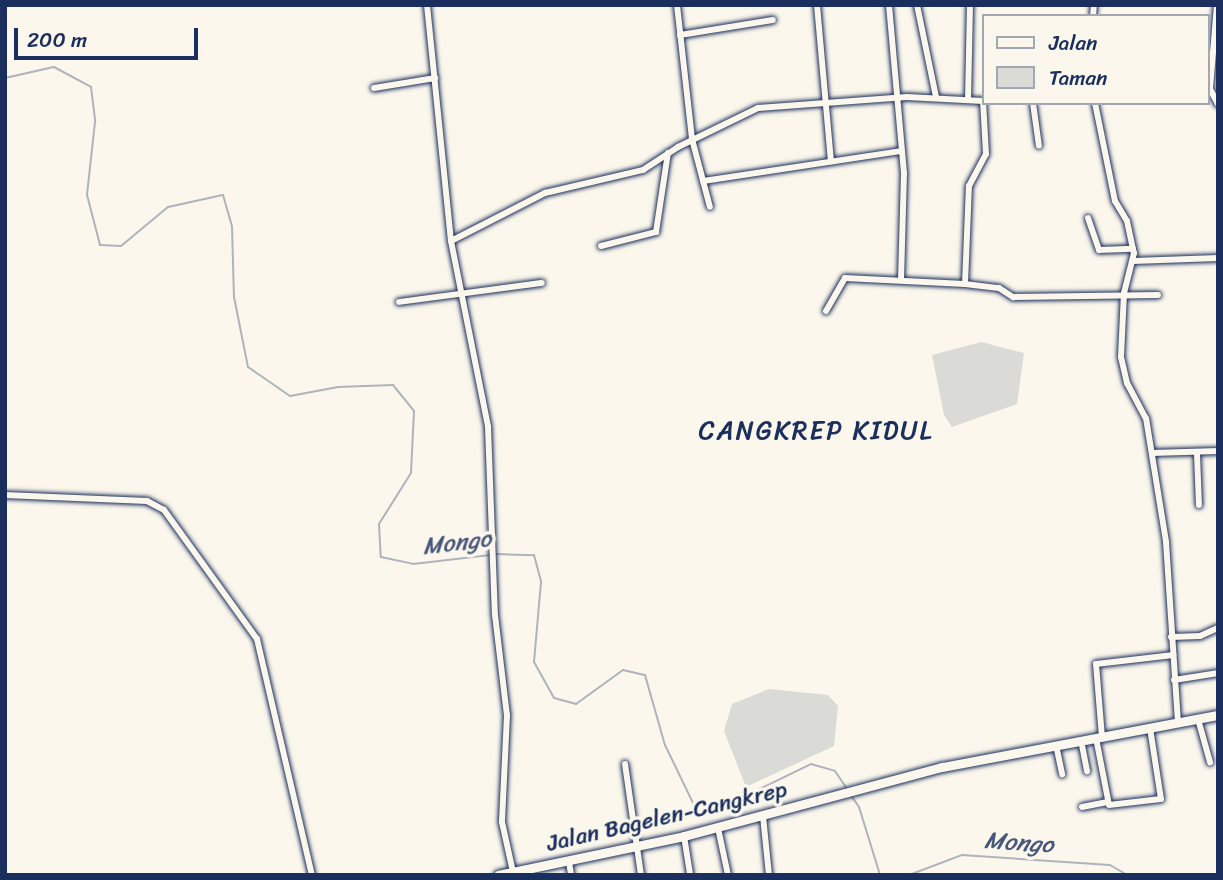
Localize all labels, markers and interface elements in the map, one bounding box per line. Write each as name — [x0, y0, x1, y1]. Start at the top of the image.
scale bar — [18, 14, 201, 58]
legend — [982, 14, 1209, 105]
text: 200 m — [27, 21, 87, 59]
text: Jalan — [1049, 24, 1097, 62]
text: Taman — [1049, 59, 1107, 97]
district label: CANGKREP KIDUL — [701, 415, 931, 447]
water label: Mongo — [421, 525, 493, 561]
street label: Jalan Bagelen-Cangkrep — [545, 776, 789, 858]
water label: Mongo — [984, 826, 1054, 860]

